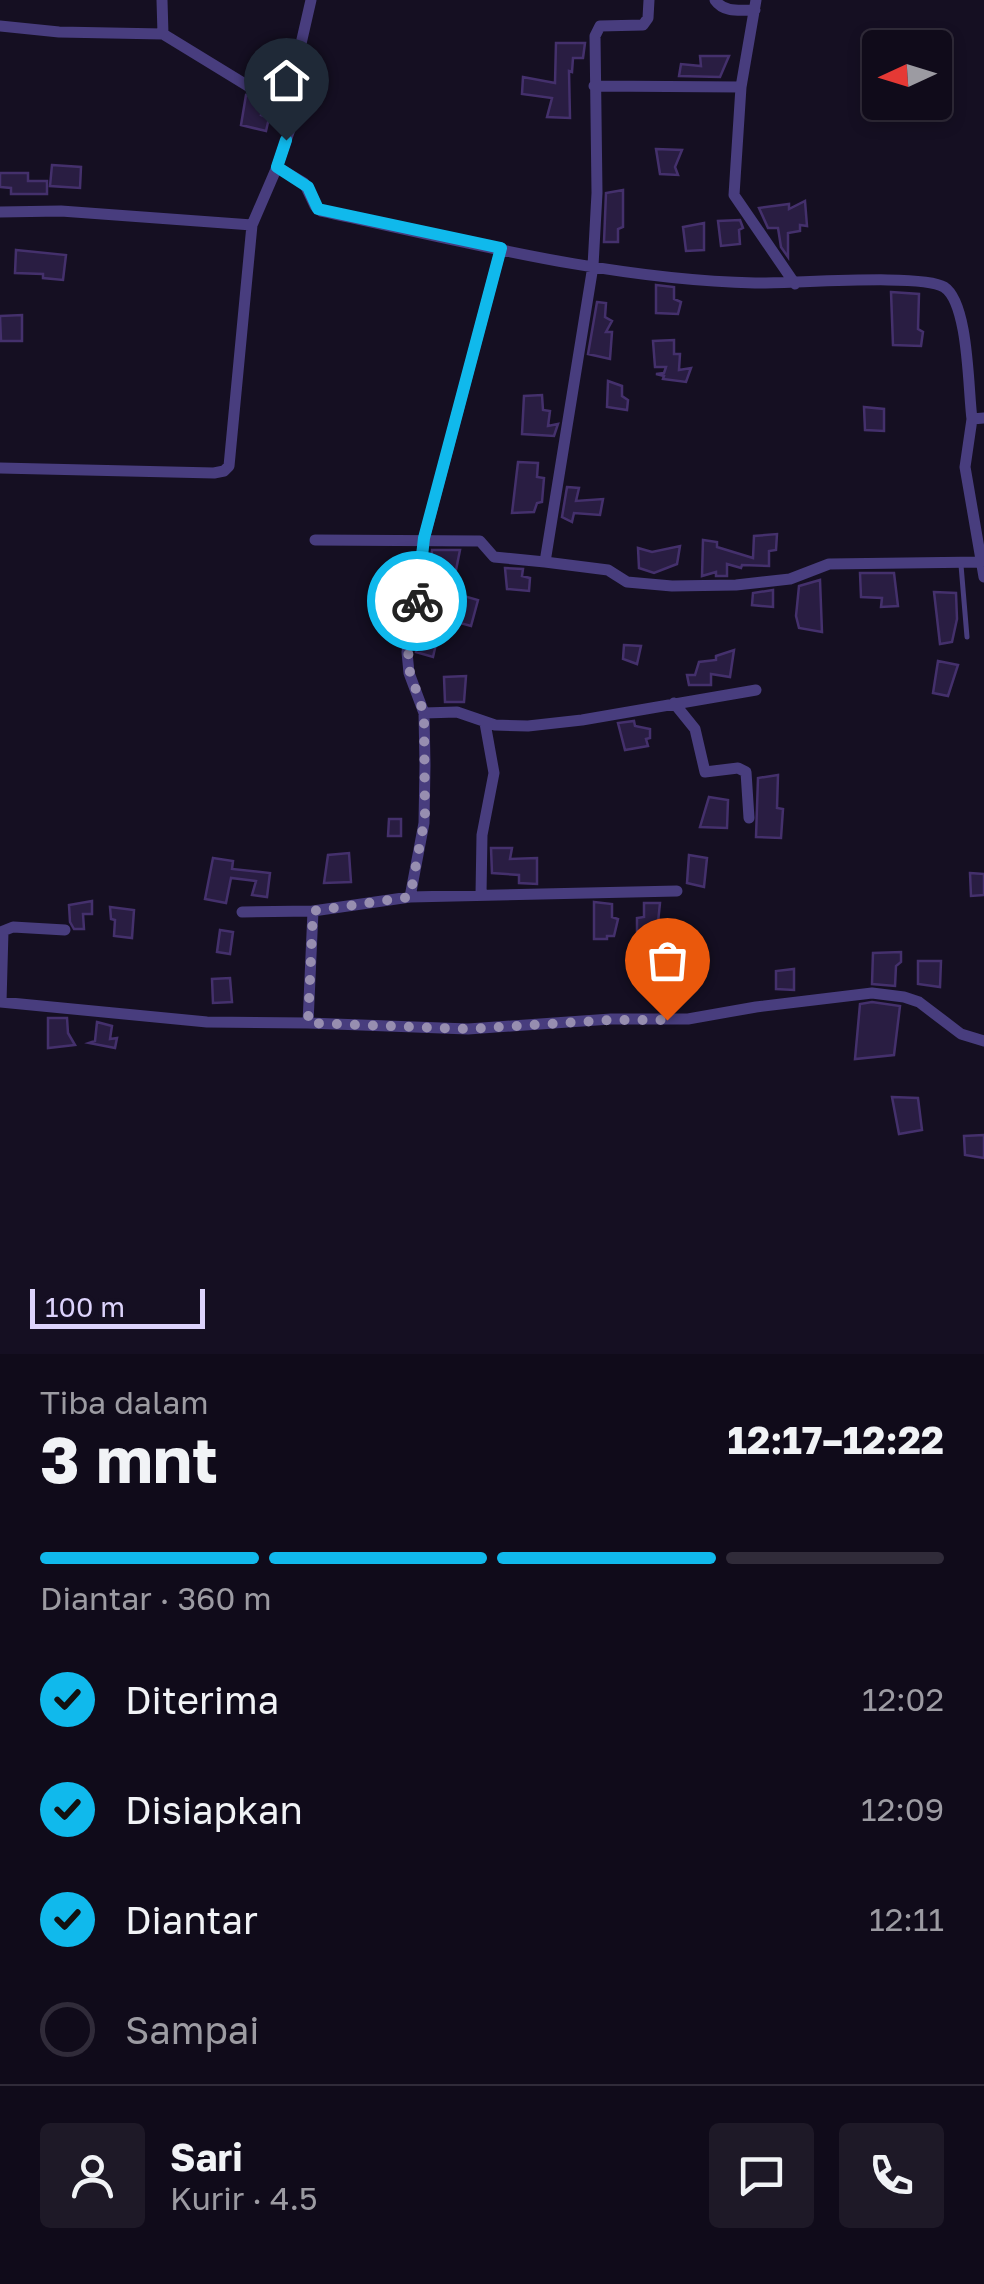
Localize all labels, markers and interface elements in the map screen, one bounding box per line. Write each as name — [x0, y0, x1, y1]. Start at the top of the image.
north arrow — [862, 30, 952, 120]
map controls — [862, 30, 952, 120]
pin — [244, 38, 329, 141]
icon: home — [259, 53, 314, 108]
courier — [367, 551, 467, 651]
icon: bike — [390, 574, 445, 629]
pin — [625, 918, 710, 1021]
icon: bag — [640, 933, 695, 988]
scale bar — [30, 1284, 205, 1328]
text: 100 m — [45, 1290, 125, 1323]
text: Tiba dalam — [40, 1383, 209, 1421]
text: 12:17–12:22 — [727, 1417, 944, 1462]
text: 3 mnt — [40, 1419, 218, 1497]
text: Diantar · 360 m — [40, 1579, 272, 1617]
icon: check — [40, 1672, 95, 1727]
text: Diterima — [125, 1677, 279, 1722]
text: 12:02 — [862, 1680, 944, 1718]
icon: check — [40, 1782, 95, 1837]
text: Disiapkan — [125, 1787, 303, 1832]
text: 12:09 — [861, 1790, 944, 1828]
icon: check — [40, 1892, 95, 1947]
text: Diantar — [125, 1897, 258, 1942]
text: 12:11 — [869, 1900, 944, 1938]
text: Sampai — [125, 2007, 259, 2052]
button: person — [40, 2123, 145, 2228]
button: chat — [709, 2123, 814, 2228]
button: phone — [839, 2123, 944, 2228]
text: Sari — [170, 2134, 243, 2179]
text: Kurir · 4.5 — [170, 2179, 318, 2217]

